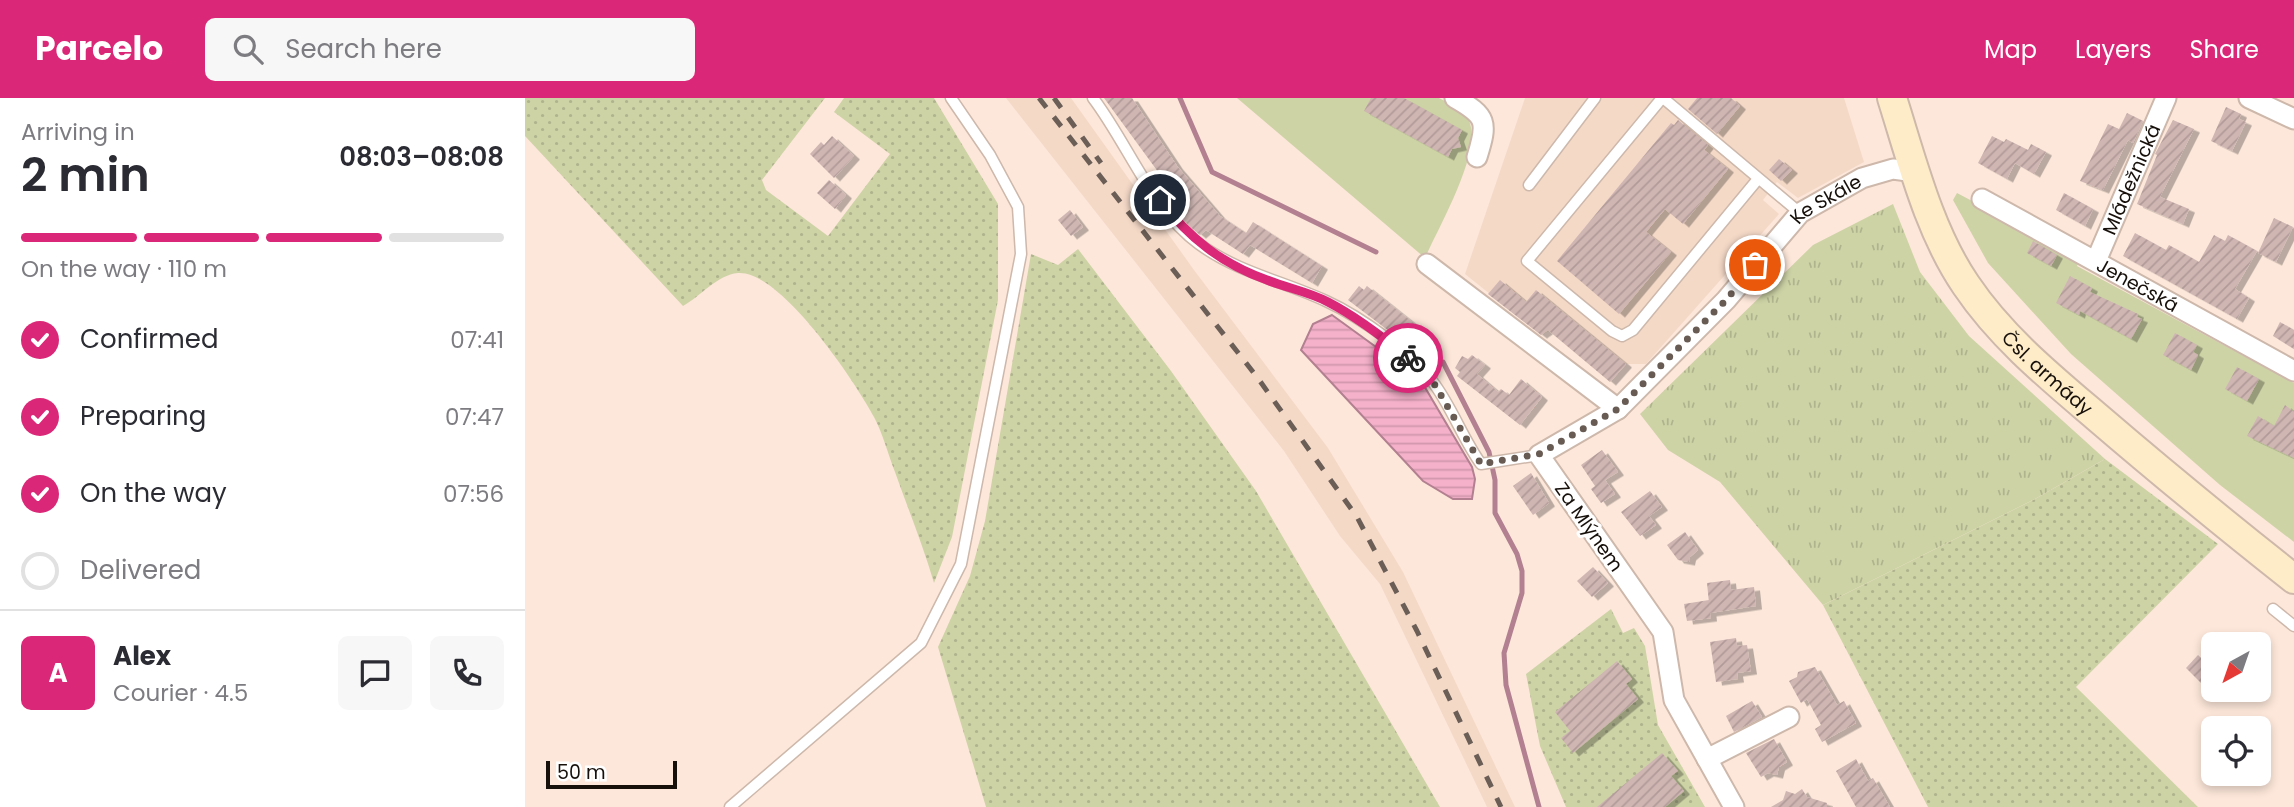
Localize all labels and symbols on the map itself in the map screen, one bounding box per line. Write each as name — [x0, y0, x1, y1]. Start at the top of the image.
street label: Mládežnická — [2095, 120, 2167, 239]
street label: Ke Skále — [1783, 168, 1866, 229]
pin — [1130, 170, 1190, 230]
pin — [1725, 235, 1785, 295]
street label: Jenečská — [2092, 251, 2184, 318]
courier — [1373, 323, 1443, 393]
street label: Čsl. armády — [1996, 325, 2099, 421]
street label: Za Mlýnem — [1548, 477, 1630, 577]
north arrow — [2201, 632, 2271, 702]
scale bar — [546, 758, 677, 790]

